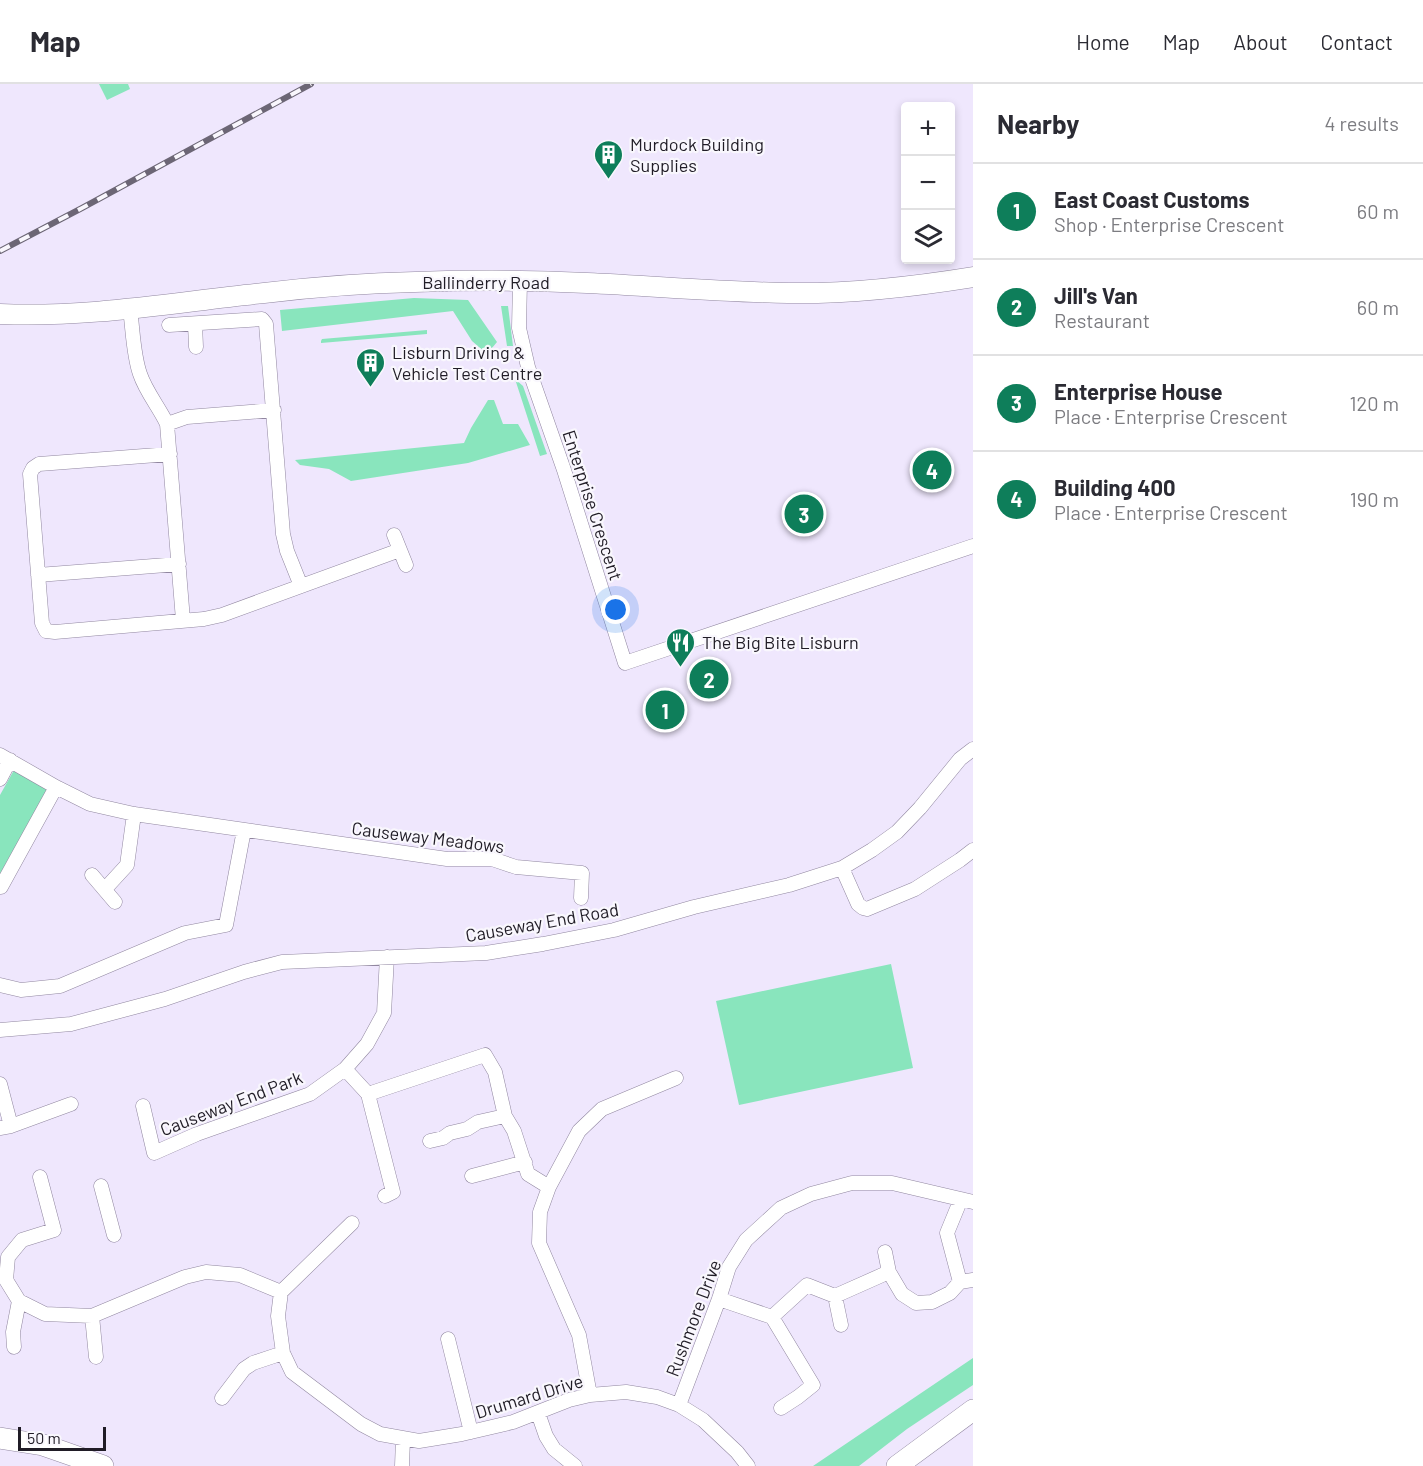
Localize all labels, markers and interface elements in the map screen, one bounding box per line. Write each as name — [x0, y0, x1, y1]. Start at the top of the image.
text: Map — [30, 24, 81, 58]
text: Home — [1076, 29, 1130, 54]
text: Map — [1163, 29, 1200, 54]
text: About — [1233, 29, 1288, 54]
text: Contact — [1321, 29, 1393, 54]
map controls — [901, 102, 955, 264]
button: + — [901, 102, 955, 156]
text: Nearby — [997, 108, 1079, 139]
text: 4 results — [1324, 111, 1399, 135]
place label: Murdock Building Supplies — [630, 133, 764, 176]
building icon: Murdock Building Supplies — [593, 138, 625, 180]
button: − — [901, 156, 955, 210]
text: East Coast Customs — [1054, 186, 1250, 212]
text: 1 — [1013, 199, 1020, 223]
text: 60 m — [1357, 199, 1399, 223]
button: layers — [901, 210, 955, 264]
text: Shop · Enterprise Crescent — [1054, 212, 1284, 236]
street label: Ballinderry Road — [422, 271, 550, 293]
text: Jill's Van — [1054, 282, 1138, 308]
text: 2 — [1011, 295, 1022, 319]
text: 60 m — [1357, 295, 1399, 319]
text: Restaurant — [1054, 308, 1150, 332]
place label: Lisburn Driving & Vehicle Test Centre — [392, 341, 542, 384]
building icon: Lisburn Driving & Vehicle Test Centre — [355, 346, 387, 388]
text: Enterprise House — [1054, 378, 1223, 404]
text: 3 — [1011, 391, 1022, 415]
text: 120 m — [1349, 391, 1399, 415]
text: Place · Enterprise Crescent — [1054, 404, 1288, 428]
street label: Enterprise Crescent — [558, 427, 628, 583]
pin: 4 — [912, 448, 952, 492]
text: Building 400 — [1054, 474, 1176, 500]
text: 4 — [1010, 487, 1023, 511]
text: 190 m — [1350, 487, 1399, 511]
pin: 3 — [784, 492, 824, 536]
text: Place · Enterprise Crescent — [1054, 500, 1288, 524]
your location — [601, 595, 630, 624]
restaurant icon: The Big Bite Lisburn — [665, 626, 697, 668]
place label: The Big Bite Lisburn — [702, 631, 859, 653]
pin: 2 — [690, 656, 728, 702]
pin: 1 — [646, 688, 684, 732]
street label: Causeway Meadows — [351, 817, 505, 857]
street label: Causeway End Road — [464, 898, 620, 946]
street label: Causeway End Park — [157, 1066, 305, 1140]
street label: Rushmore Drive — [661, 1256, 725, 1380]
street label: Drumard Drive — [473, 1369, 585, 1423]
scale bar — [18, 1424, 106, 1452]
text: 50 m — [27, 1428, 61, 1447]

